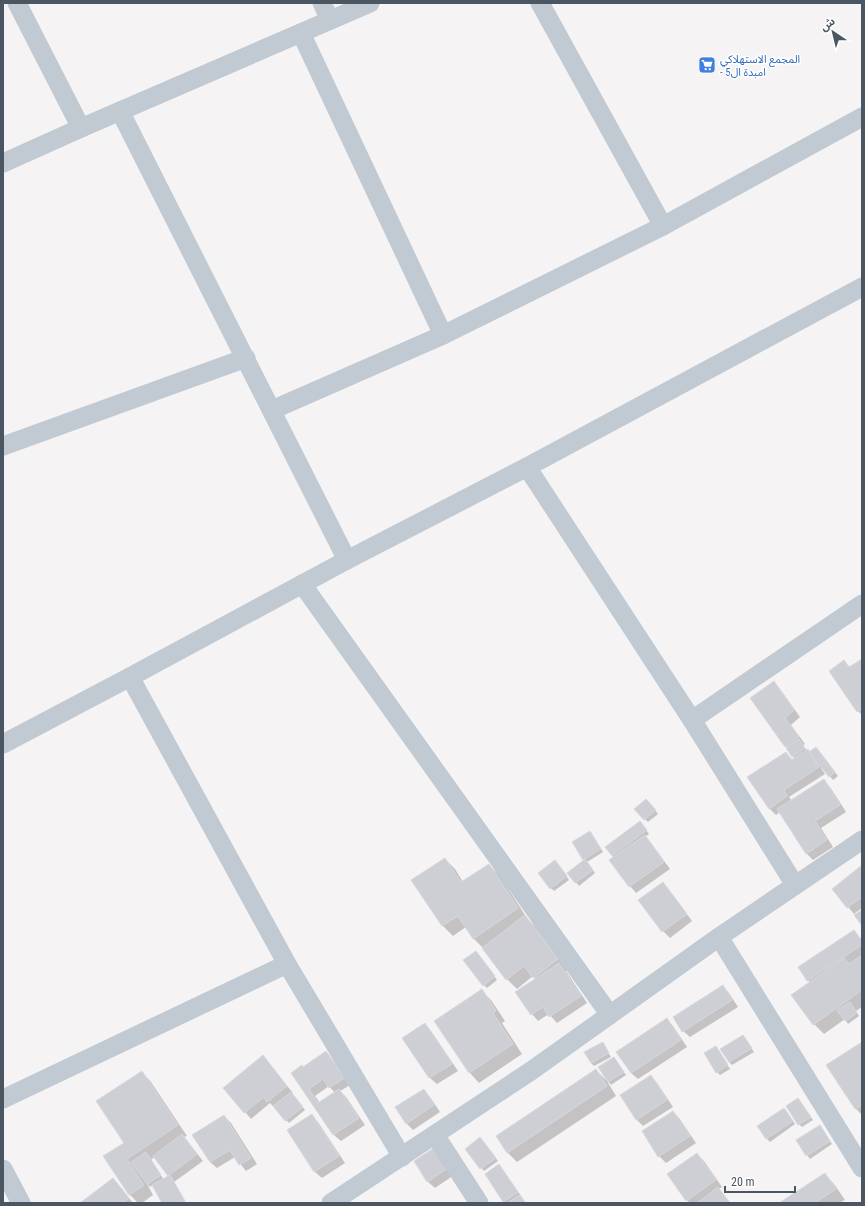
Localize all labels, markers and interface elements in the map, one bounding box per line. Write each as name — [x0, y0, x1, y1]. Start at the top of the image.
north arrow — [813, 12, 853, 52]
text: ش — [818, 15, 837, 34]
place label: المجمع الاستهلاكي - امبدة ال5 — [720, 53, 800, 79]
supermarket icon: المجمع الاستهلاكي - امبدة ال5 — [697, 55, 717, 75]
scale bar — [725, 1168, 795, 1194]
text: 20 m — [731, 1175, 755, 1189]

